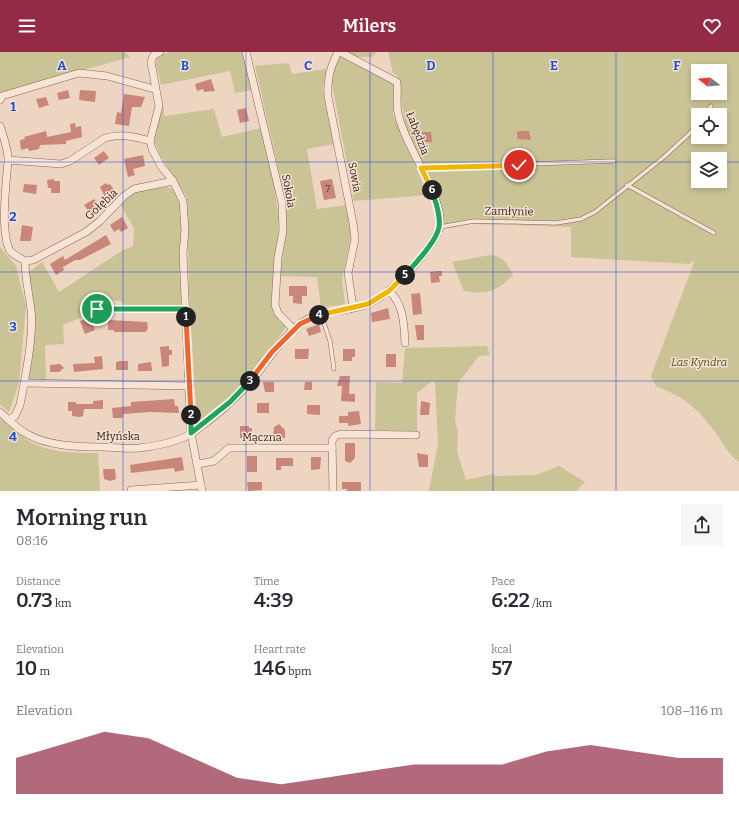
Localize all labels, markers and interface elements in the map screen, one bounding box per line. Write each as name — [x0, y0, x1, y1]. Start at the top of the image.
icon: menu — [16, 15, 38, 37]
text: Milers — [343, 15, 396, 37]
icon: heart — [701, 15, 723, 37]
text: A — [57, 58, 67, 73]
text: B — [181, 58, 189, 73]
text: C — [304, 58, 312, 73]
text: D — [426, 58, 436, 73]
text: E — [550, 58, 558, 73]
text: F — [673, 58, 681, 73]
north arrow — [691, 64, 727, 100]
map controls — [691, 64, 727, 188]
text: 1 — [10, 99, 16, 114]
button: locate — [691, 108, 727, 144]
street label: Łabędzia — [403, 110, 432, 157]
pin — [502, 148, 536, 182]
button: layers — [691, 152, 727, 188]
icon: check — [508, 154, 530, 176]
street label: Sowia — [345, 161, 364, 193]
street label: Sokola — [279, 173, 298, 209]
pin: 6 — [422, 180, 442, 200]
text: 6 — [429, 183, 435, 196]
house number: 7 — [326, 184, 331, 194]
street label: Gołębia — [82, 186, 120, 223]
street label: Zamłynie — [484, 205, 534, 218]
text: 2 — [9, 209, 17, 224]
pin: 5 — [395, 265, 415, 285]
text: 5 — [402, 268, 408, 281]
pin — [80, 292, 114, 326]
icon: arrive — [86, 298, 108, 320]
pin: 4 — [309, 305, 329, 325]
pin: 1 — [176, 307, 196, 327]
text: 4 — [316, 308, 322, 321]
text: 1 — [184, 310, 188, 323]
text: 3 — [9, 319, 17, 334]
park label: Las Kyndra — [671, 356, 727, 369]
pin: 3 — [240, 371, 260, 391]
text: 3 — [247, 374, 253, 387]
pin: 2 — [181, 405, 201, 425]
text: 2 — [188, 408, 194, 421]
text: 4 — [9, 429, 17, 444]
street label: Młyńska — [96, 430, 140, 443]
street label: Mączna — [242, 431, 282, 444]
text: Morning run — [16, 504, 147, 531]
button: share — [681, 504, 723, 546]
text: 08:16 — [16, 533, 48, 548]
text: Distance — [16, 575, 61, 588]
text: Time — [254, 575, 280, 588]
text: Pace — [491, 575, 515, 588]
text: 0.73 — [16, 588, 53, 612]
text: 4:39 — [254, 588, 293, 612]
text: 6:22 — [491, 588, 530, 612]
text: km — [53, 597, 72, 610]
text: /km — [530, 597, 552, 610]
text: Elevation — [16, 643, 64, 656]
text: Heart rate — [254, 643, 306, 656]
text: kcal — [491, 643, 512, 656]
text: 10 — [16, 656, 37, 680]
text: 146 — [254, 656, 286, 680]
text: 57 — [491, 656, 512, 680]
text: m — [37, 665, 50, 678]
text: bpm — [286, 665, 312, 678]
text: Elevation — [16, 703, 73, 718]
text: 108–116 m — [661, 703, 723, 718]

